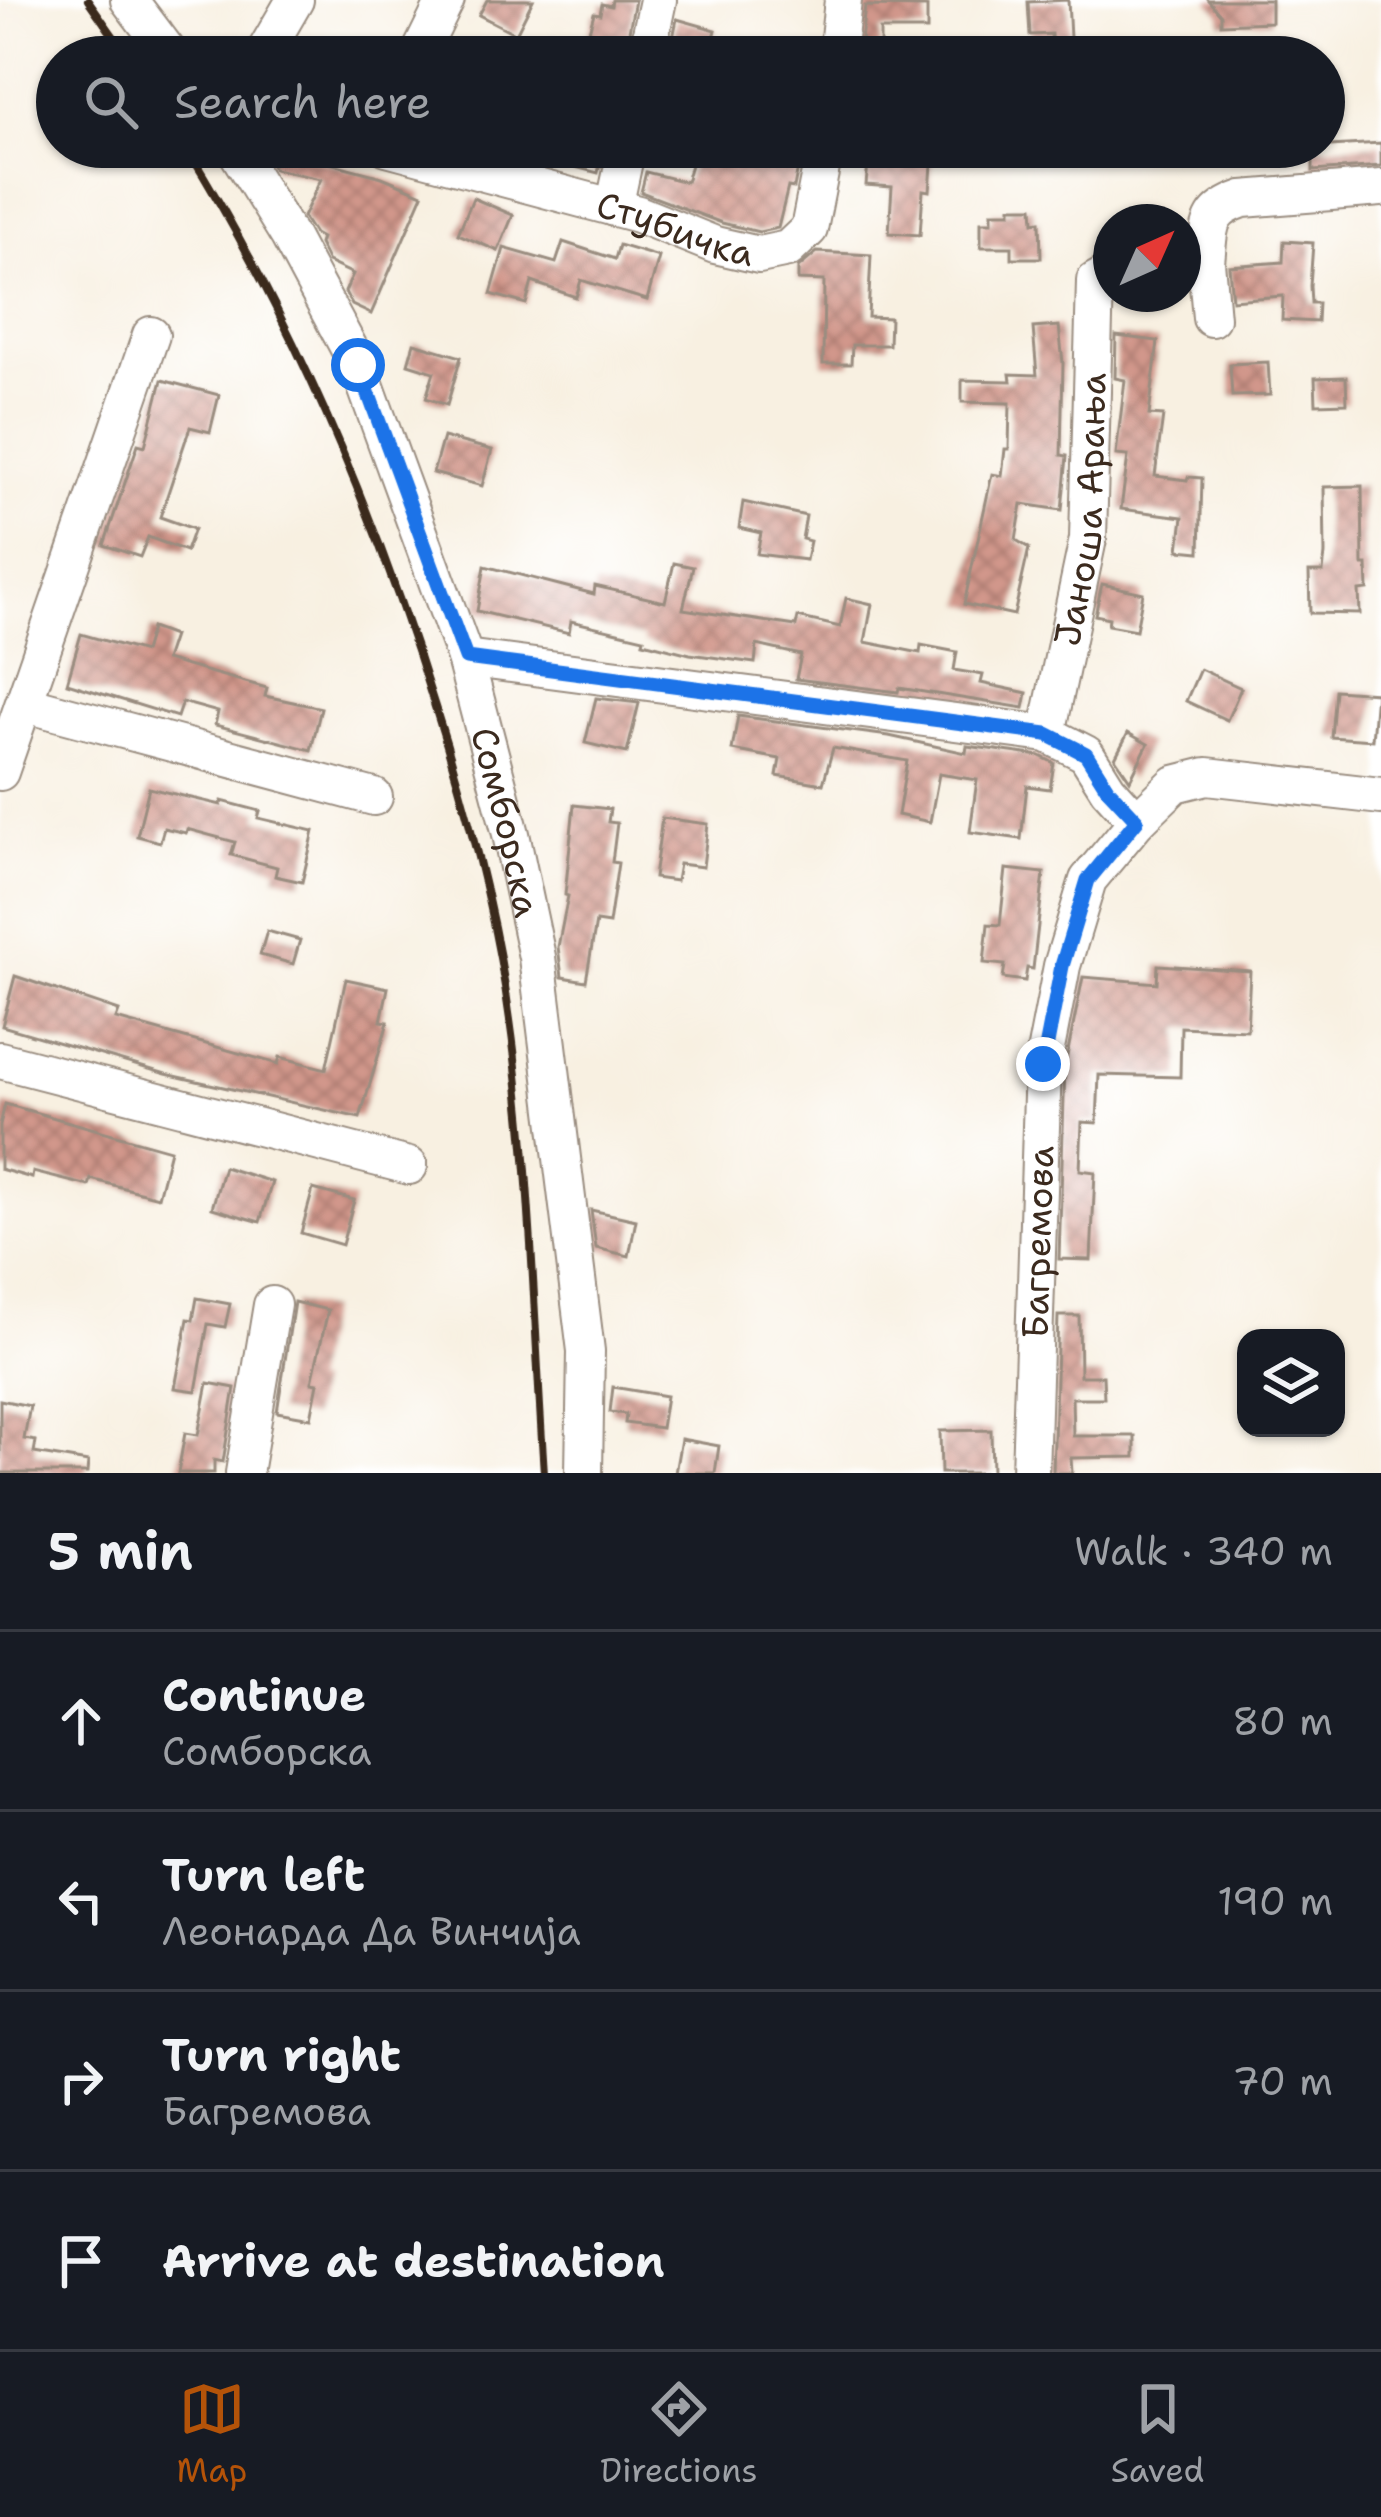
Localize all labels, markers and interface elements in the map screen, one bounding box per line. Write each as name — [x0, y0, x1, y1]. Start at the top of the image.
search box — [36, 36, 1345, 168]
icon: search — [78, 69, 144, 135]
text: Search here — [174, 72, 431, 132]
street label: Стубичка — [591, 180, 758, 278]
north arrow — [1093, 204, 1201, 312]
route start — [331, 338, 385, 392]
street label: Јаноша Арања — [1042, 372, 1117, 651]
street label: Сомборска — [459, 722, 552, 921]
route end — [1016, 1037, 1070, 1091]
street label: Багремова — [1010, 1145, 1065, 1339]
map controls — [1237, 1329, 1345, 1437]
button: layers — [1237, 1329, 1345, 1437]
text: 5 min — [48, 1517, 193, 1585]
text: Walk · 340 m — [1074, 1525, 1333, 1577]
text: Continue — [162, 1665, 366, 1725]
icon: ahead — [48, 1688, 114, 1754]
text: 80 m — [1232, 1695, 1333, 1747]
text: Сомборска — [162, 1725, 371, 1777]
text: Turn left — [162, 1845, 365, 1905]
icon: left — [48, 1868, 114, 1934]
text: 190 m — [1217, 1875, 1333, 1927]
text: Леонарда Да Винчија — [162, 1905, 581, 1957]
text: Turn right — [162, 2025, 401, 2085]
icon: right — [48, 2048, 114, 2114]
text: 70 m — [1232, 2055, 1333, 2107]
text: Багремова — [162, 2085, 371, 2137]
icon: arrive — [48, 2228, 114, 2294]
text: Arrive at destination — [162, 2231, 665, 2291]
tab: Map — [177, 2376, 247, 2493]
tab: Directions — [600, 2376, 758, 2493]
tab: Saved — [1111, 2376, 1204, 2493]

